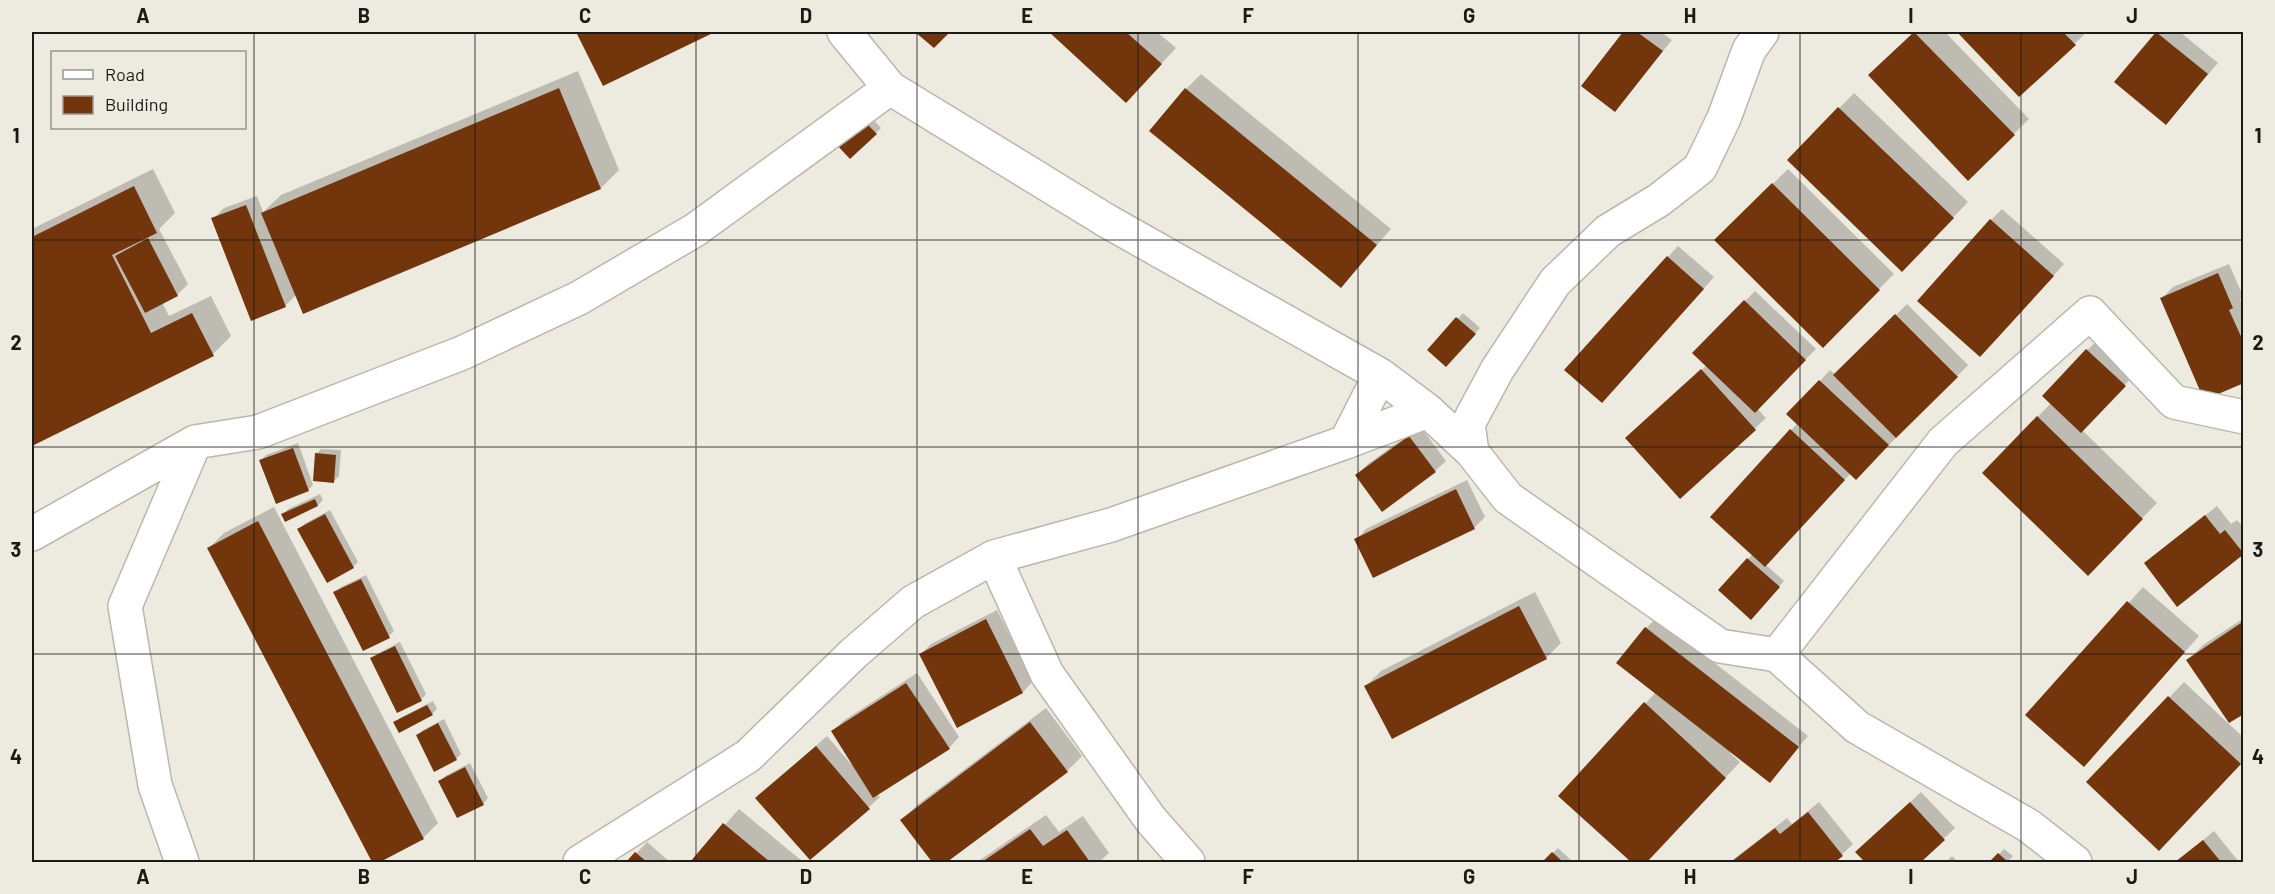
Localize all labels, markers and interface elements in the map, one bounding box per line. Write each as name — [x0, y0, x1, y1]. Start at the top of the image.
text: A — [136, 3, 150, 27]
text: B — [358, 3, 370, 27]
text: C — [579, 3, 591, 27]
text: D — [800, 3, 812, 27]
text: E — [1021, 3, 1033, 27]
text: F — [1242, 3, 1254, 27]
text: G — [1463, 3, 1475, 27]
text: H — [1684, 3, 1696, 27]
text: I — [1908, 3, 1914, 27]
text: J — [2126, 3, 2138, 27]
legend — [51, 51, 246, 129]
text: Road — [105, 63, 145, 85]
text: Building — [105, 93, 168, 115]
text: 1 — [12, 123, 20, 147]
text: 1 — [2254, 123, 2262, 147]
text: 2 — [10, 330, 22, 354]
text: 2 — [2252, 330, 2264, 354]
text: 3 — [11, 537, 21, 561]
text: 3 — [2253, 537, 2263, 561]
text: 4 — [10, 744, 22, 768]
text: 4 — [2252, 744, 2264, 768]
text: A — [136, 864, 150, 888]
text: B — [358, 864, 370, 888]
text: C — [579, 864, 591, 888]
text: D — [800, 864, 812, 888]
text: E — [1021, 864, 1033, 888]
text: F — [1242, 864, 1254, 888]
text: G — [1463, 864, 1475, 888]
text: H — [1684, 864, 1696, 888]
text: I — [1908, 864, 1914, 888]
text: J — [2126, 864, 2138, 888]

